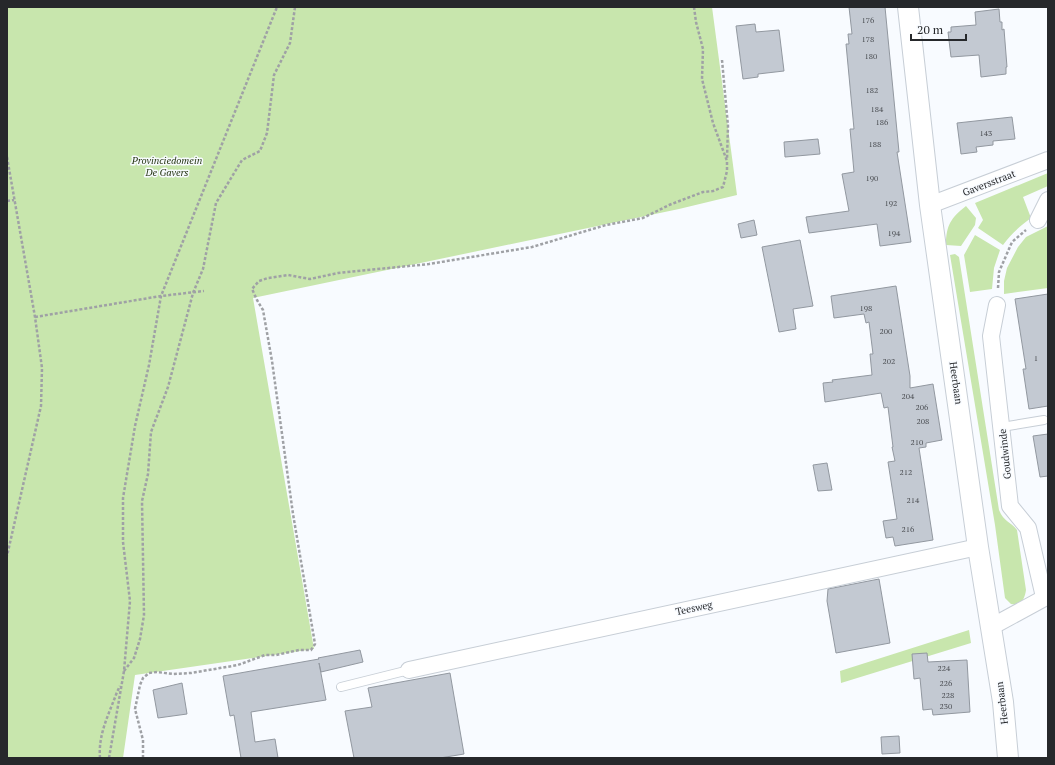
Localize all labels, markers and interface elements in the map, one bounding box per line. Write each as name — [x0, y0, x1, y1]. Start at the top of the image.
house number: 176 — [862, 15, 875, 25]
scale bar — [911, 16, 966, 42]
text: 20 m — [917, 22, 944, 37]
house number: 178 — [862, 34, 874, 44]
house number: 180 — [865, 51, 877, 61]
house number: 182 — [866, 85, 878, 95]
house number: 184 — [871, 104, 884, 114]
house number: 186 — [876, 117, 889, 127]
house number: 143 — [980, 128, 992, 138]
house number: 188 — [869, 139, 881, 149]
park label: Provinciedomein De Gavers — [131, 154, 202, 179]
street label: Gaversstraat — [961, 167, 1018, 199]
house number: 190 — [866, 173, 878, 183]
house number: 192 — [885, 198, 897, 208]
house number: 194 — [888, 228, 901, 238]
house number: 198 — [860, 303, 872, 313]
house number: 200 — [880, 326, 892, 336]
house number: 1 — [1034, 353, 1038, 363]
house number: 202 — [883, 356, 895, 366]
street label: Heerbaan — [947, 361, 965, 405]
house number: 204 — [902, 391, 915, 401]
house number: 206 — [916, 402, 929, 412]
house number: 208 — [917, 416, 929, 426]
street label: Goudwinde — [996, 428, 1014, 480]
house number: 210 — [911, 437, 923, 447]
house number: 212 — [900, 467, 912, 477]
house number: 214 — [907, 495, 920, 505]
house number: 216 — [902, 524, 915, 534]
street label: Teesweg — [674, 598, 714, 618]
house number: 224 — [938, 663, 951, 673]
house number: 226 — [940, 678, 953, 688]
street label: Heerbaan — [993, 681, 1011, 725]
house number: 228 — [942, 690, 954, 700]
house number: 230 — [940, 701, 952, 711]

